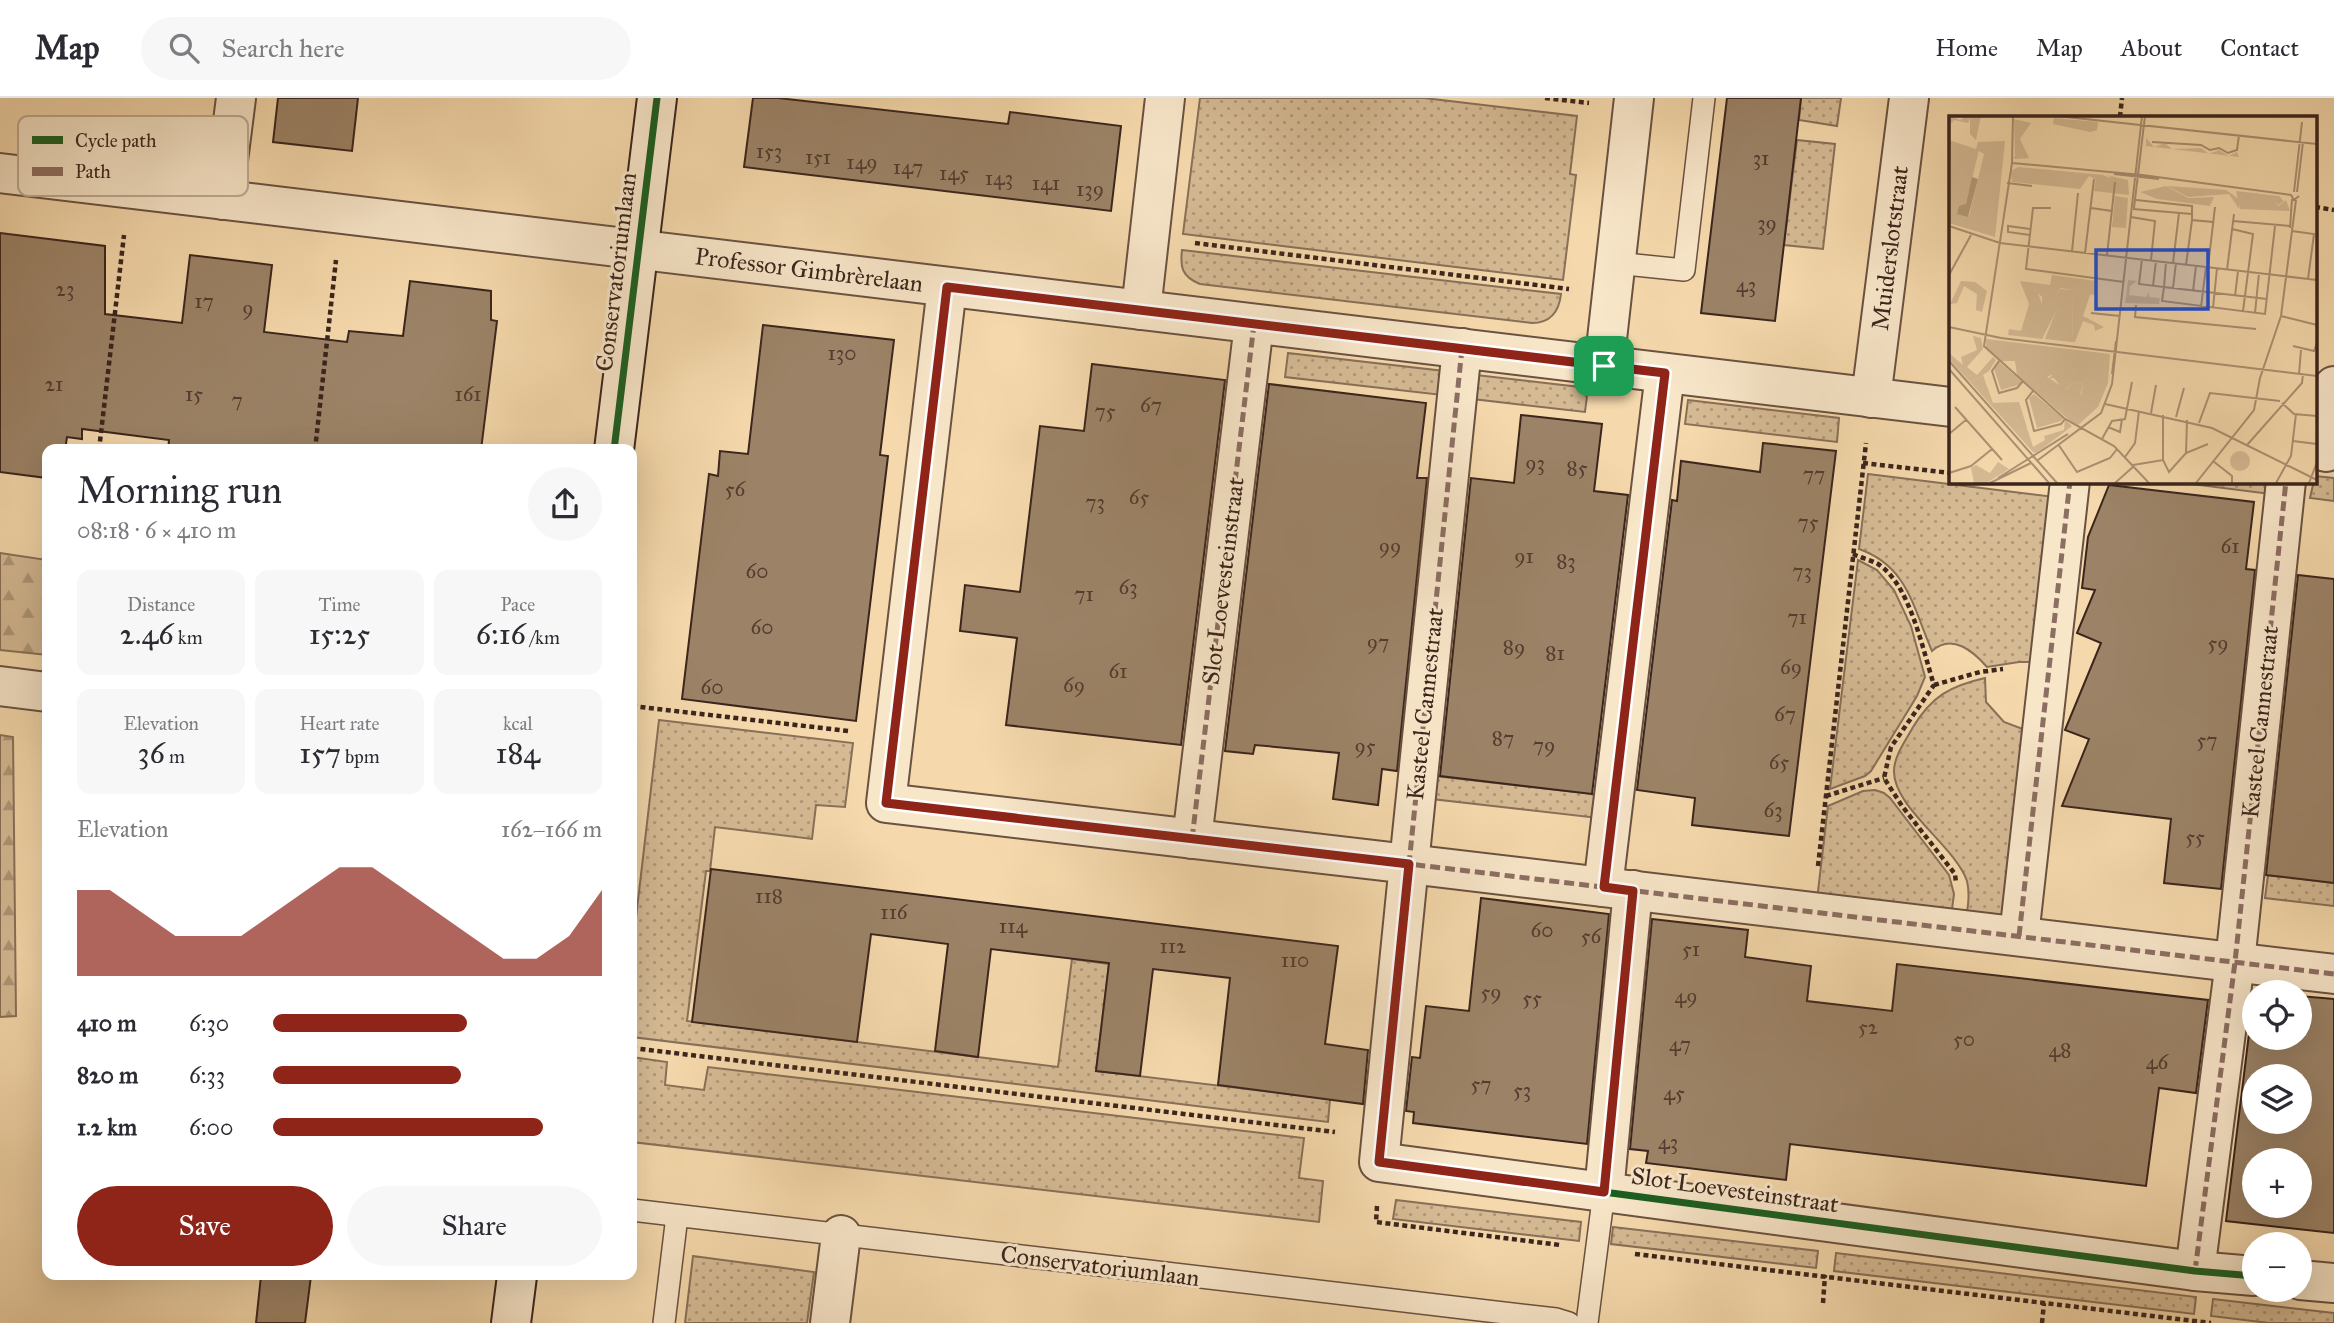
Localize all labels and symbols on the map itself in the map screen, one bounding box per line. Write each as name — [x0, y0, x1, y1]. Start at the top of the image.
legend — [18, 116, 248, 196]
inset map — [1949, 116, 2316, 483]
text: Cycle path — [75, 129, 157, 152]
house number: 153 — [756, 138, 782, 164]
house number: 151 — [805, 144, 831, 170]
house number: 31 — [1753, 145, 1769, 171]
house number: 149 — [846, 149, 878, 175]
house number: 147 — [893, 154, 923, 180]
text: Path — [75, 160, 111, 183]
house number: 145 — [939, 160, 969, 186]
street label: Muiderslotstraat — [1865, 163, 1915, 332]
house number: 143 — [985, 165, 1013, 191]
house number: 141 — [1032, 170, 1060, 196]
street label: Conservatoriumlaan — [589, 171, 643, 373]
house number: 139 — [1076, 176, 1104, 202]
house number: 39 — [1757, 210, 1777, 236]
street label: Professor Gimbrèrelaan — [693, 241, 925, 299]
house number: 43 — [1736, 272, 1756, 298]
house number: 23 — [56, 276, 74, 302]
house number: 17 — [194, 288, 214, 314]
house number: 9 — [242, 295, 254, 321]
pin — [1574, 336, 1634, 396]
house number: 130 — [828, 340, 856, 366]
house number: 21 — [45, 371, 63, 397]
house number: 15 — [185, 381, 203, 407]
house number: 161 — [454, 381, 482, 407]
house number: 7 — [231, 387, 243, 413]
house number: 67 — [1140, 392, 1162, 418]
house number: 75 — [1095, 398, 1116, 424]
house number: 93 — [1525, 450, 1545, 476]
house number: 85 — [1567, 455, 1588, 481]
house number: 77 — [1803, 461, 1825, 487]
street label: Slot Loevesteinstraat — [1195, 475, 1251, 687]
house number: 56 — [725, 476, 746, 502]
house number: 65 — [1129, 484, 1150, 510]
house number: 73 — [1085, 489, 1105, 515]
house number: 75 — [1798, 509, 1819, 535]
house number: 99 — [1379, 533, 1401, 559]
house number: 61 — [2221, 533, 2239, 559]
house number: 91 — [1514, 543, 1534, 569]
house number: 83 — [1556, 548, 1576, 574]
house number: 60 — [746, 558, 769, 584]
house number: 73 — [1792, 558, 1812, 584]
house number: 63 — [1118, 574, 1138, 600]
house number: 71 — [1074, 581, 1094, 607]
house number: 71 — [1787, 604, 1807, 630]
street label: Kasteel Cannestraat — [1400, 606, 1450, 802]
house number: 60 — [751, 614, 774, 640]
street label: Kasteel Cannestraat — [2235, 624, 2285, 820]
house number: 97 — [1367, 629, 1389, 655]
house number: 59 — [2207, 630, 2229, 656]
house number: 89 — [1503, 634, 1525, 660]
house number: 81 — [1545, 640, 1565, 666]
house number: 69 — [1780, 654, 1802, 680]
house number: 61 — [1109, 658, 1127, 684]
house number: 69 — [1063, 672, 1085, 698]
house number: 60 — [701, 674, 724, 700]
house number: 67 — [1774, 701, 1796, 727]
house number: 87 — [1492, 725, 1514, 751]
house number: 57 — [2197, 727, 2217, 753]
house number: 79 — [1533, 732, 1555, 758]
house number: 95 — [1354, 733, 1376, 759]
house number: 65 — [1769, 749, 1790, 775]
house number: 63 — [1763, 797, 1783, 823]
house number: 55 — [2185, 824, 2205, 850]
house number: 118 — [755, 883, 783, 909]
house number: 116 — [880, 899, 909, 925]
house number: 114 — [999, 913, 1028, 939]
house number: 60 — [1531, 917, 1554, 943]
house number: 56 — [1581, 923, 1602, 949]
house number: 112 — [1160, 933, 1187, 959]
house number: 51 — [1682, 936, 1700, 962]
house number: 110 — [1281, 947, 1309, 973]
house number: 59 — [1480, 979, 1502, 1005]
house number: 49 — [1675, 983, 1697, 1009]
house number: 55 — [1522, 985, 1542, 1011]
house number: 52 — [1858, 1014, 1879, 1040]
house number: 50 — [1953, 1026, 1975, 1052]
house number: 47 — [1669, 1031, 1691, 1057]
house number: 48 — [2049, 1037, 2071, 1063]
house number: 46 — [2146, 1049, 2169, 1075]
house number: 57 — [1471, 1071, 1491, 1097]
house number: 53 — [1513, 1077, 1531, 1103]
house number: 45 — [1663, 1080, 1685, 1106]
house number: 43 — [1658, 1129, 1678, 1155]
street label: Slot Loevesteinstraat — [1629, 1161, 1841, 1219]
street label: Conservatoriumlaan — [999, 1239, 1201, 1293]

